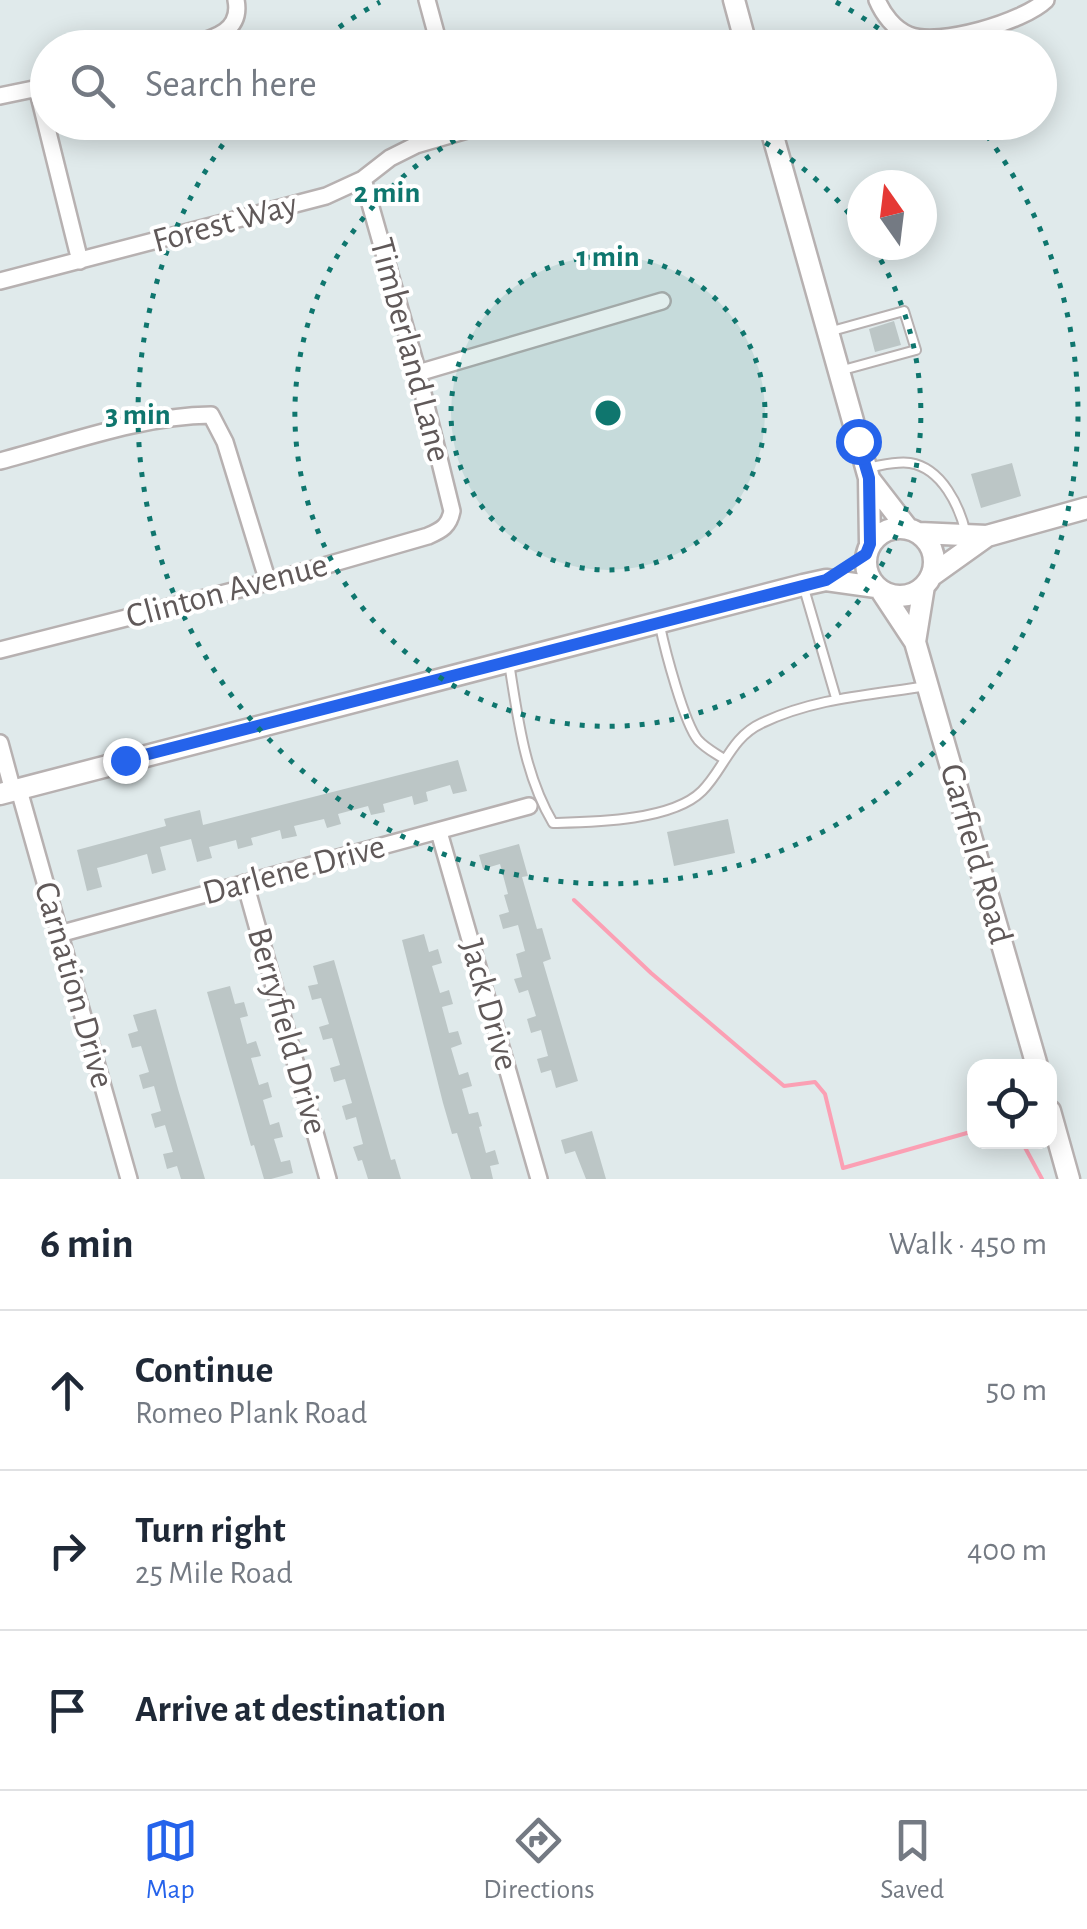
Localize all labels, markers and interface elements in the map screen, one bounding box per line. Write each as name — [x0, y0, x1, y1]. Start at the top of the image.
search box — [30, 30, 1057, 140]
icon: search — [65, 58, 120, 113]
text: Search here — [145, 66, 317, 104]
north arrow — [847, 170, 937, 260]
text: 2 min — [354, 178, 420, 208]
street label: Forest Way — [149, 187, 301, 259]
street label: Timberland Lane — [363, 234, 457, 466]
text: 1 min — [576, 242, 640, 272]
centre of rings — [590, 395, 626, 431]
text: 3 min — [105, 400, 171, 430]
route start — [836, 419, 882, 465]
street label: Clinton Avenue — [123, 547, 331, 635]
route end — [103, 738, 149, 784]
street label: Garfield Road — [934, 760, 1018, 948]
street label: Darlene Drive — [199, 829, 389, 911]
street label: Carnation Drive — [28, 878, 120, 1092]
street label: Berryfield Drive — [241, 924, 333, 1138]
street label: Jack Drive — [454, 936, 524, 1074]
map controls — [967, 1059, 1057, 1149]
button: locate — [967, 1059, 1057, 1149]
text: 6 min — [40, 1223, 134, 1265]
text: Walk · 450 m — [888, 1228, 1047, 1260]
text: Continue — [135, 1352, 273, 1390]
icon: ahead — [40, 1363, 95, 1418]
text: 50 m — [986, 1374, 1047, 1406]
text: Romeo Plank Road — [135, 1397, 367, 1429]
text: Turn right — [135, 1512, 285, 1550]
icon: right — [40, 1523, 95, 1578]
text: 400 m — [967, 1534, 1047, 1566]
text: 25 Mile Road — [135, 1557, 293, 1589]
icon: arrive — [40, 1683, 95, 1738]
text: Arrive at destination — [135, 1691, 446, 1729]
tab: Map — [143, 1813, 198, 1907]
tab: Directions — [483, 1813, 595, 1907]
tab: Saved — [880, 1813, 944, 1907]

